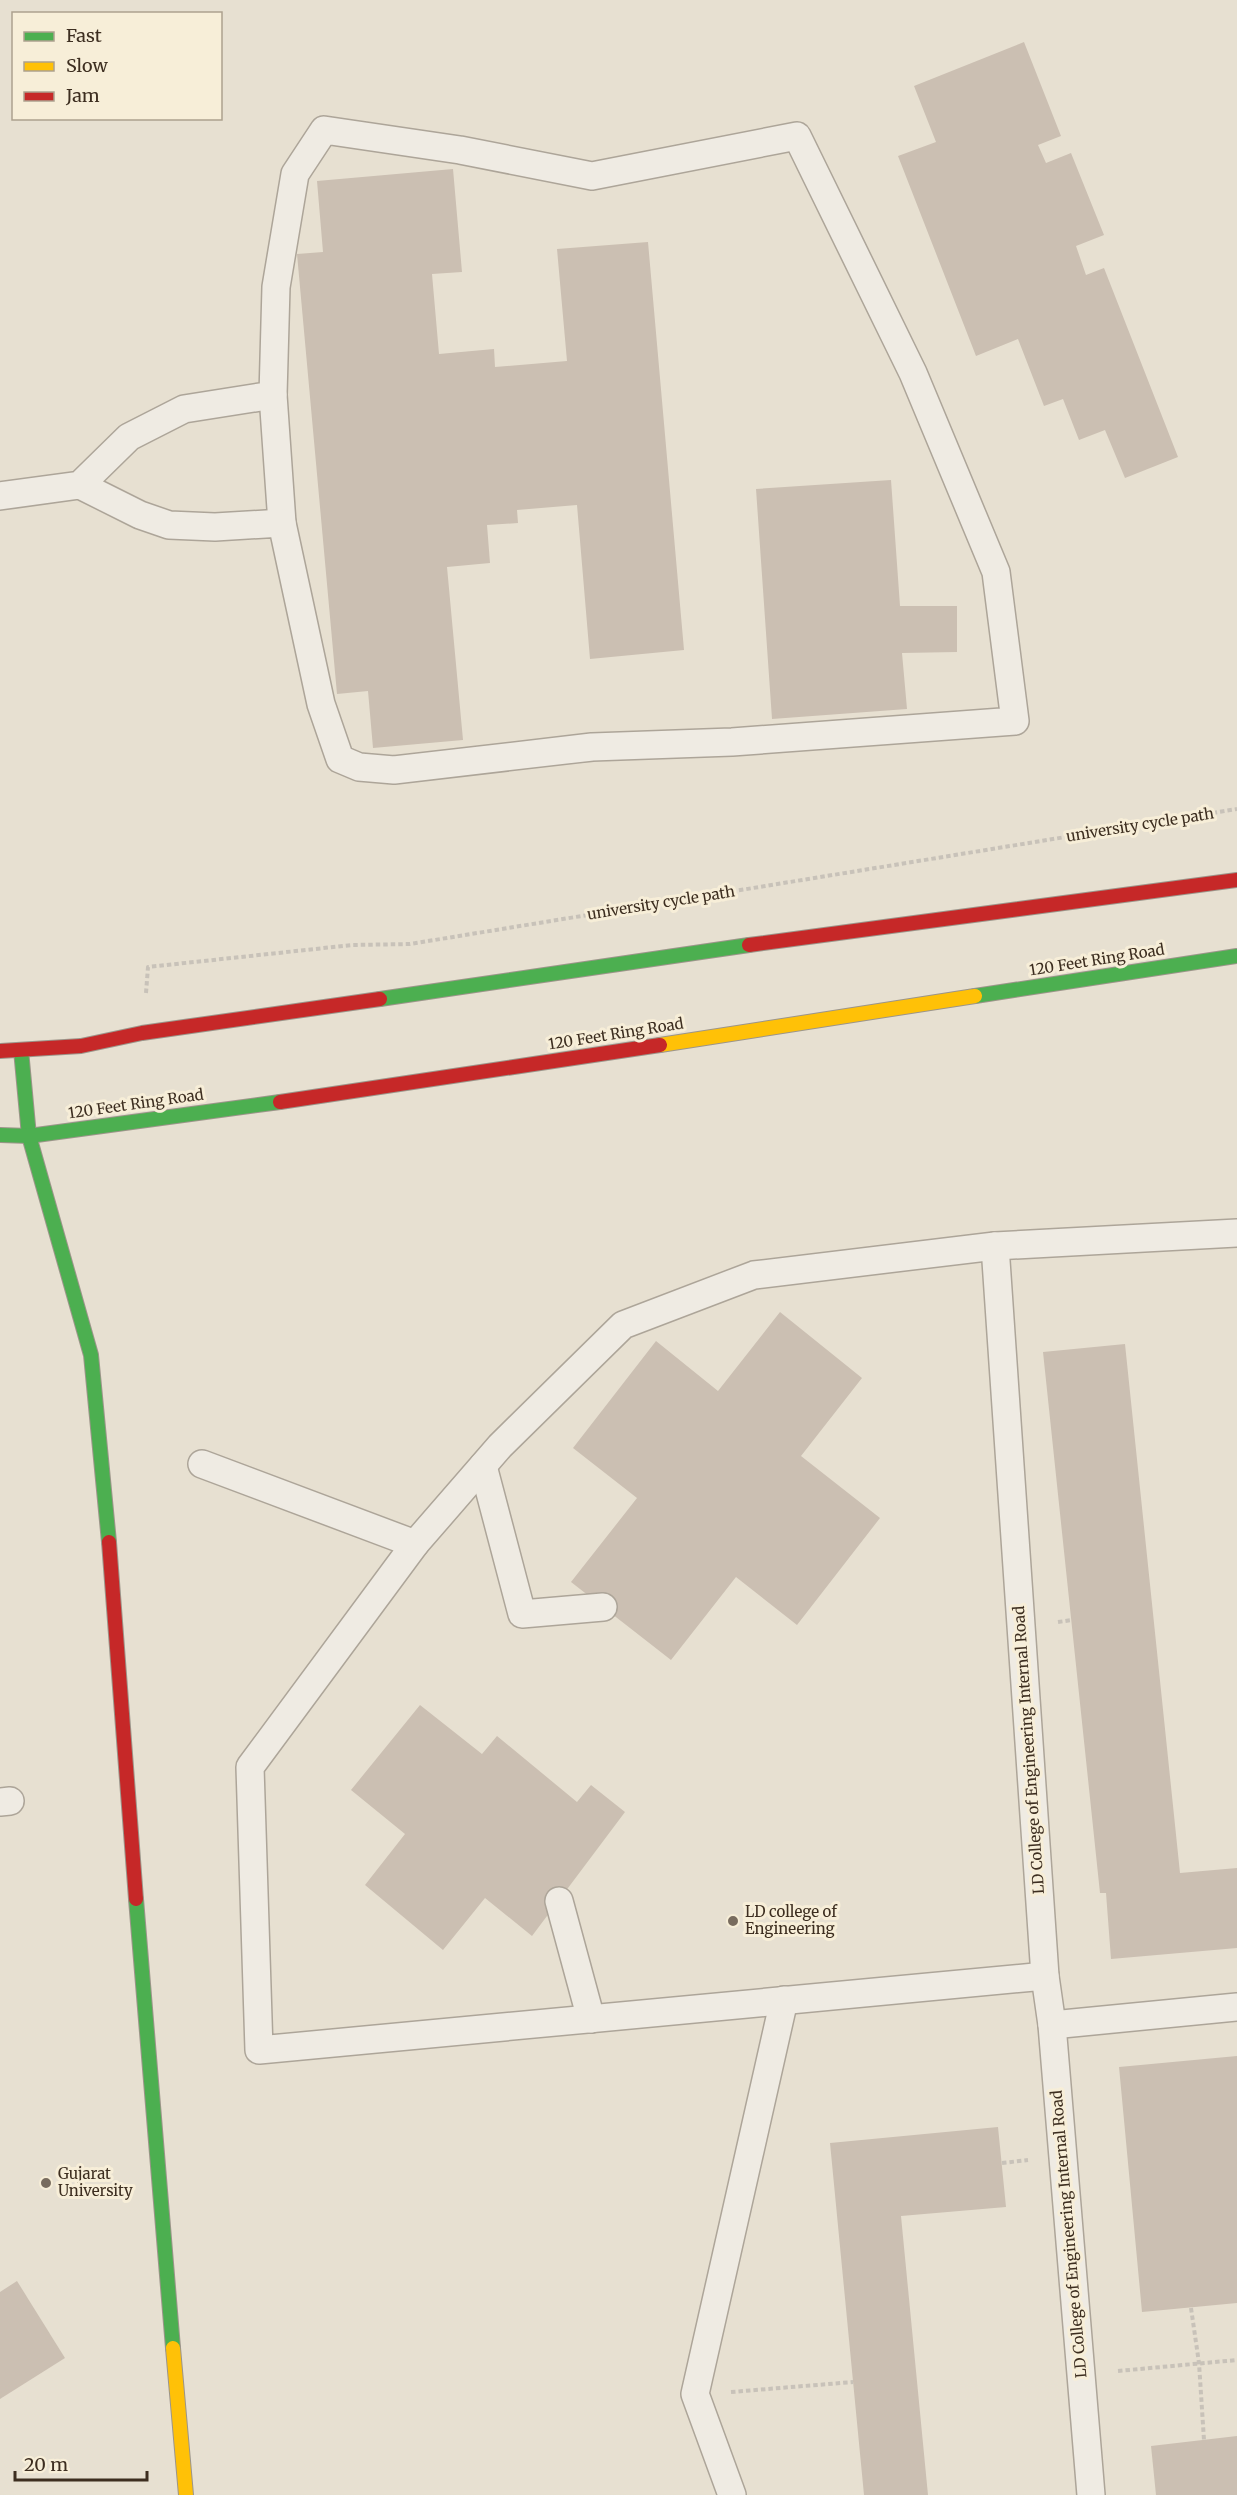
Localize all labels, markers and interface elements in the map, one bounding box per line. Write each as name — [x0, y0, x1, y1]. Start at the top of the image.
legend — [12, 12, 222, 120]
text: Fast — [66, 24, 102, 47]
text: Slow — [66, 54, 109, 77]
text: Jam — [65, 84, 100, 107]
street label: university cycle path — [1065, 803, 1215, 846]
street label: university cycle path — [586, 881, 736, 924]
street label: 120 Feet Ring Road — [1028, 939, 1166, 980]
street label: 120 Feet Ring Road — [547, 1013, 685, 1054]
street label: 120 Feet Ring Road — [67, 1085, 205, 1122]
street label: LD College of Engineering Internal Road — [1009, 1605, 1048, 1895]
place label: LD college of Engineering — [745, 1902, 838, 1938]
marker: LD college of Engineering — [726, 1914, 740, 1928]
street label: LD College of Engineering Internal Road — [1046, 2089, 1091, 2379]
place label: Gujarat University — [58, 2164, 133, 2200]
marker: Gujarat University — [39, 2176, 53, 2190]
scale bar — [15, 2444, 147, 2482]
text: 20 m — [24, 2453, 68, 2476]

